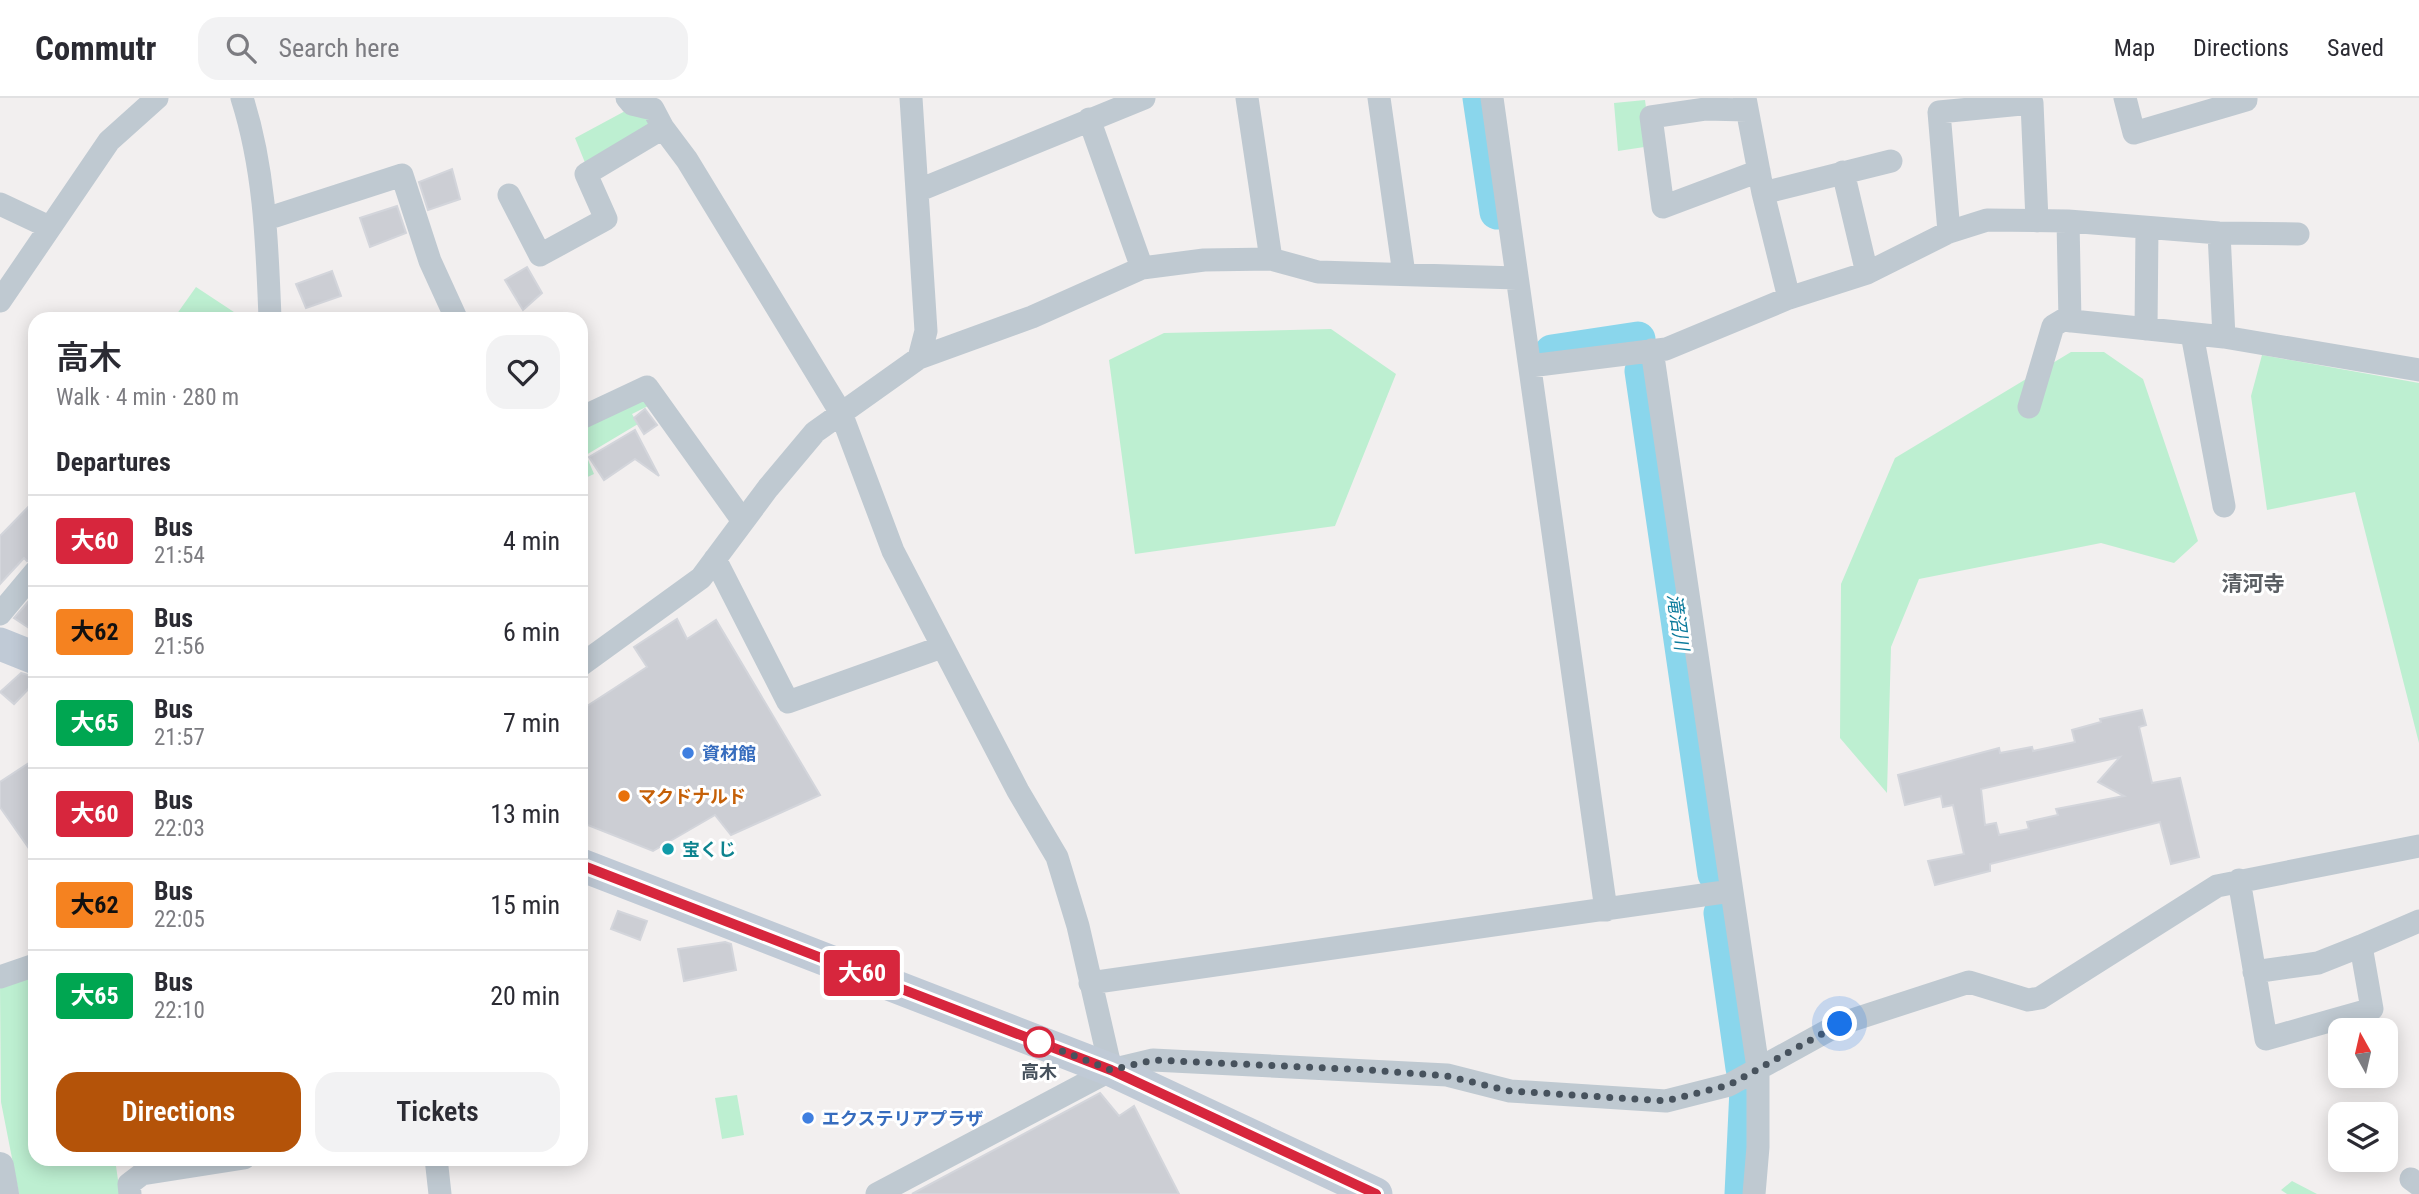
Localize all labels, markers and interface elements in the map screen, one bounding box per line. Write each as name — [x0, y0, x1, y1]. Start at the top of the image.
search box — [198, 17, 688, 80]
text: Commutr — [35, 29, 156, 68]
icon: search — [222, 29, 260, 67]
text: Search here — [278, 33, 399, 63]
text: Map — [2114, 34, 2155, 62]
text: Directions — [2193, 34, 2289, 62]
text: Saved — [2327, 34, 2384, 62]
button: heart — [486, 335, 560, 409]
text: 高木 — [56, 338, 122, 377]
text: Walk · 4 min · 280 m — [56, 384, 239, 411]
text: Departures — [56, 447, 171, 477]
text: Bus — [154, 512, 193, 542]
text: 4 min — [503, 526, 560, 556]
text: 大60 — [70, 527, 119, 555]
text: 21:54 — [154, 542, 205, 569]
district label: 清河寺 — [2222, 572, 2285, 596]
water label: 滝沼川 — [1663, 592, 1694, 654]
text: Bus — [154, 603, 193, 633]
text: 6 min — [503, 617, 560, 647]
text: 大62 — [70, 618, 119, 646]
text: 21:56 — [154, 633, 205, 660]
text: Bus — [154, 694, 193, 724]
text: 7 min — [503, 708, 560, 738]
text: 大65 — [70, 709, 119, 737]
text: 21:57 — [154, 724, 205, 751]
place label: 資材館 — [702, 743, 756, 764]
marker: 資材館 — [680, 745, 696, 761]
text: Bus — [154, 785, 193, 815]
place label: マクドナルド — [638, 786, 746, 807]
marker: マクドナルド — [616, 788, 632, 804]
text: 13 min — [490, 799, 560, 829]
text: 大60 — [70, 800, 119, 828]
text: 22:03 — [154, 815, 205, 842]
place label: 宝くじ — [682, 839, 736, 860]
marker: 宝くじ — [660, 841, 676, 857]
text: Bus — [154, 876, 193, 906]
text: 15 min — [490, 890, 560, 920]
text: 大62 — [70, 891, 119, 919]
text: 22:05 — [154, 906, 205, 933]
line badge: 大60 — [822, 950, 902, 996]
text: 大60 — [838, 959, 886, 987]
text: Bus — [154, 967, 193, 997]
text: 20 min — [490, 981, 560, 1011]
text: 大65 — [70, 982, 119, 1010]
text: 22:10 — [154, 997, 205, 1024]
your location — [1822, 1006, 1857, 1041]
north arrow — [2328, 1018, 2398, 1088]
map controls — [2328, 1018, 2398, 1172]
marker: 高木 — [1024, 1027, 1054, 1057]
place label: 高木 — [1021, 1061, 1057, 1082]
button: Directions — [56, 1072, 301, 1152]
button: Tickets — [315, 1072, 560, 1152]
button: layers — [2328, 1102, 2398, 1172]
place label: エクステリアプラザ — [822, 1108, 983, 1129]
marker: エクステリアプラザ — [800, 1110, 816, 1126]

